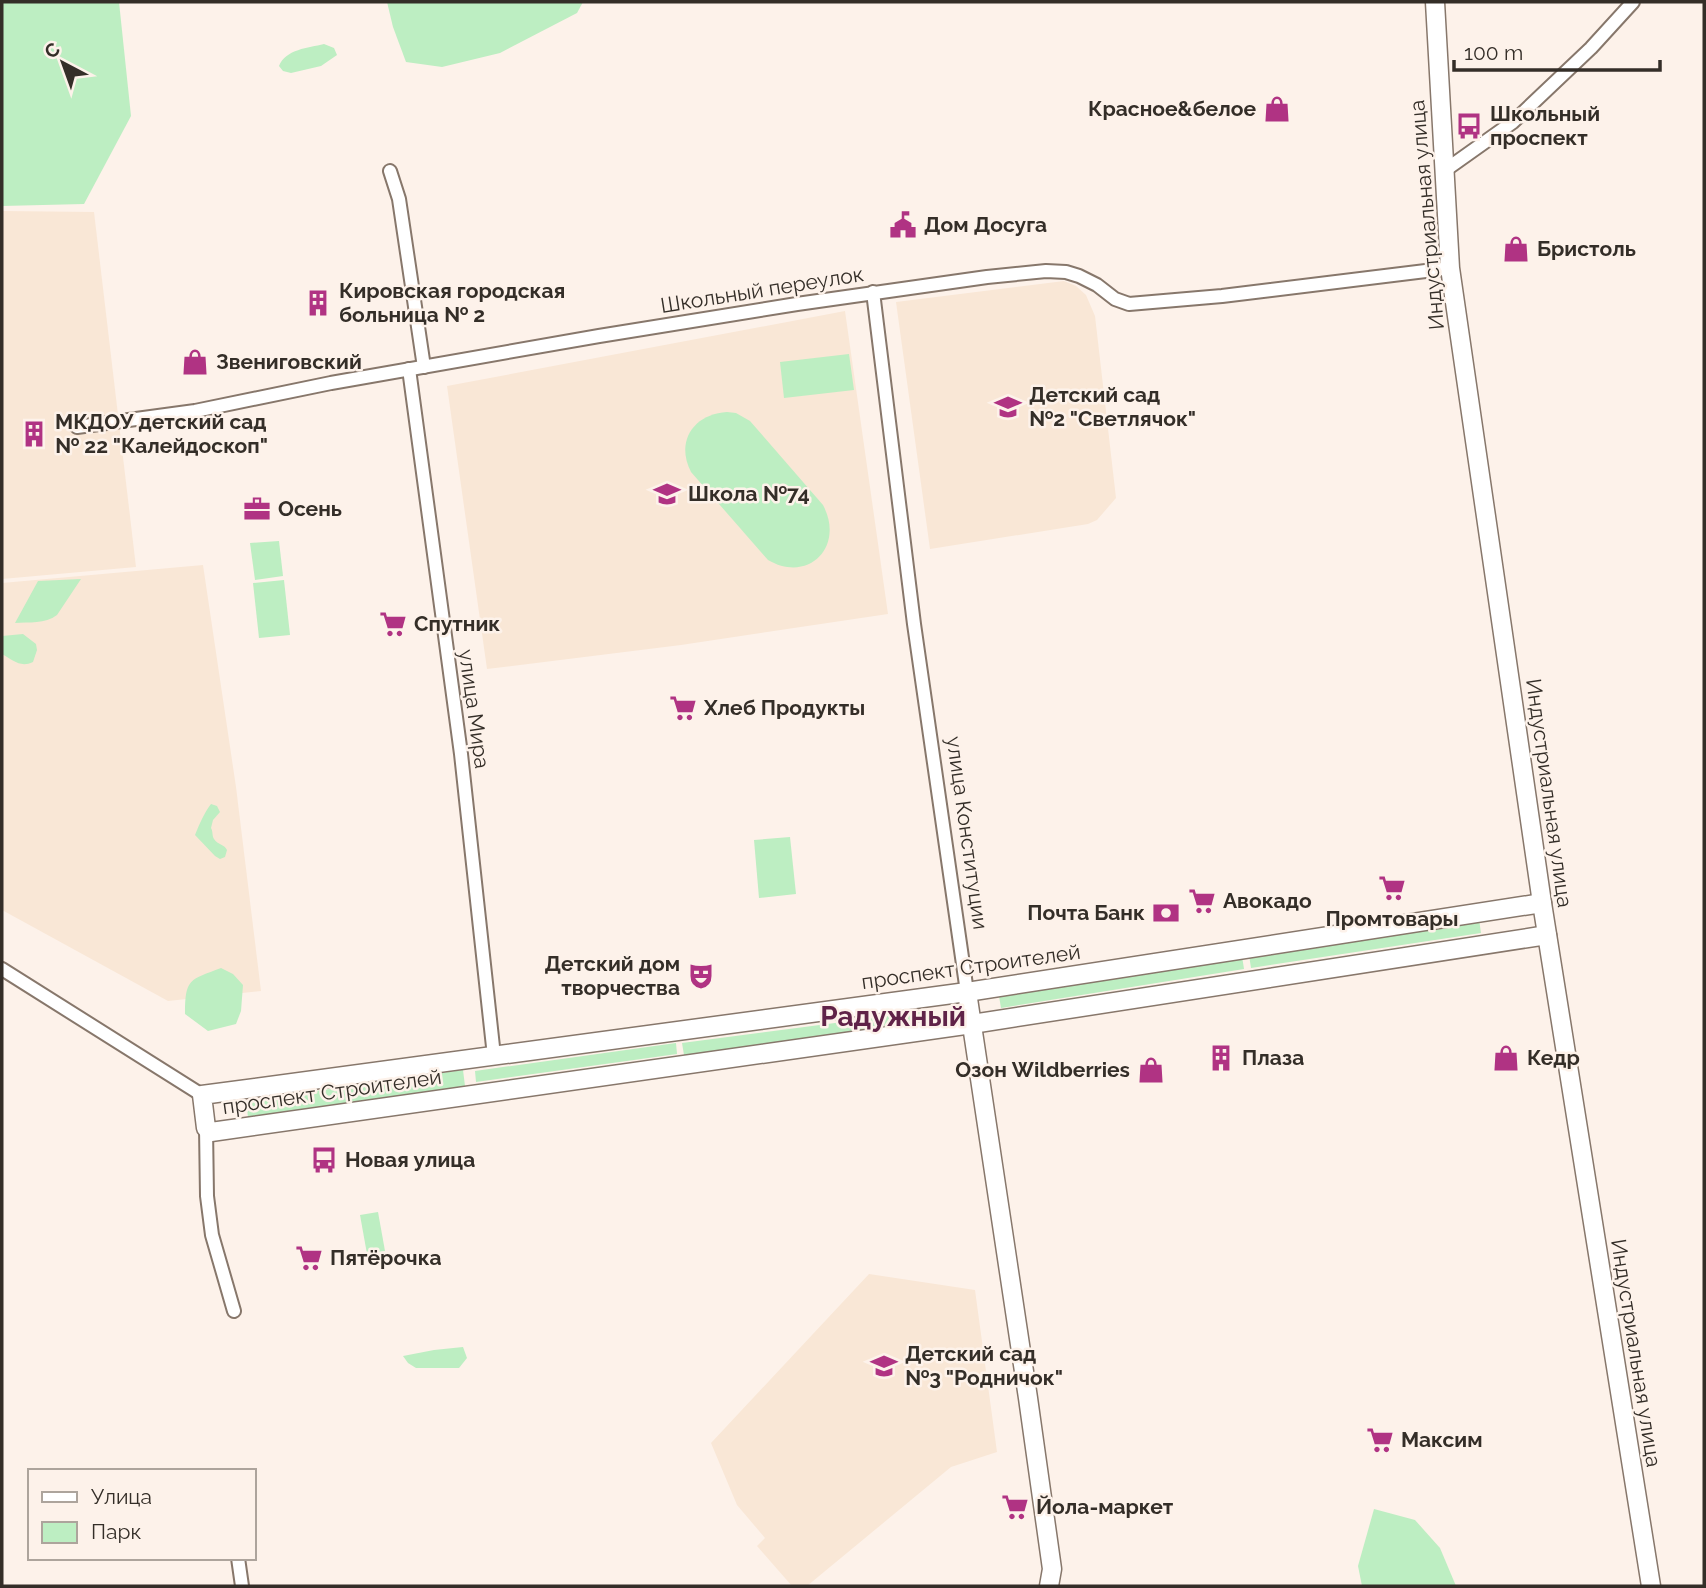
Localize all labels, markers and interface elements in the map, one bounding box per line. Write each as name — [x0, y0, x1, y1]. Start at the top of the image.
north arrow — [28, 28, 98, 98]
scale bar — [1454, 28, 1660, 72]
text: С — [40, 38, 64, 63]
text: 100 m — [1464, 40, 1523, 65]
shop icon: Красное&белое — [1262, 94, 1292, 124]
place label: Красное&белое — [1088, 96, 1256, 121]
street label: Индустриальная улица — [1404, 99, 1449, 331]
place label: Школьный проспект — [1490, 101, 1600, 150]
bus stop icon: Школьный проспект — [1454, 111, 1484, 141]
public building icon: Дом Досуга — [888, 210, 918, 240]
place label: Дом Досуга — [924, 212, 1047, 237]
shop icon: Бристоль — [1501, 234, 1531, 264]
place label: Бристоль — [1537, 236, 1636, 261]
street label: Школьный переулок — [659, 261, 865, 318]
place label: Кировская городская больница № 2 — [339, 278, 565, 327]
building icon: Кировская городская больница № 2 — [303, 288, 333, 318]
shop icon: Звениговский — [180, 347, 210, 377]
place label: Звениговский — [216, 349, 362, 374]
place label: Детский сад №2 "Светлячок" — [1029, 382, 1196, 431]
school or university icon: Детский сад №2 "Светлячок" — [993, 392, 1023, 422]
place label: МКДОУ детский сад № 22 "Калейдоскоп" — [55, 409, 268, 458]
building icon: МКДОУ детский сад № 22 "Калейдоскоп" — [19, 419, 49, 449]
school or university icon: Школа №74 — [652, 479, 682, 509]
place label: Школа №74 — [688, 481, 810, 506]
office icon: Осень — [242, 494, 272, 524]
place label: Осень — [278, 496, 342, 521]
supermarket icon: Спутник — [378, 609, 408, 639]
place label: Спутник — [414, 611, 500, 636]
street label: улица Мира — [454, 648, 495, 770]
street label: Индустриальная улица — [1521, 677, 1578, 909]
supermarket icon: Хлеб Продукты — [668, 693, 698, 723]
place label: Хлеб Продукты — [703, 695, 865, 720]
street label: улица Конституции — [942, 735, 993, 931]
supermarket icon: Промтовары — [1377, 873, 1407, 903]
supermarket icon: Авокадо — [1187, 886, 1217, 916]
place label: Авокадо — [1223, 888, 1312, 913]
bank icon: Почта Банк — [1151, 898, 1181, 928]
place label: Почта Банк — [1027, 900, 1145, 925]
place label: Промтовары — [1325, 906, 1459, 931]
street label: проспект Строителей — [860, 939, 1082, 994]
place label: Детский дом творчества — [544, 951, 680, 1000]
theatre icon: Детский дом творчества — [686, 961, 716, 991]
district label: Радужный — [820, 1000, 966, 1033]
building icon: Плаза — [1206, 1043, 1236, 1073]
shop icon: Кедр — [1491, 1043, 1521, 1073]
place label: Плаза — [1242, 1045, 1304, 1070]
place label: Кедр — [1527, 1045, 1580, 1070]
shop icon: Озон Wildberries — [1136, 1055, 1166, 1085]
place label: Озон Wildberries — [955, 1057, 1130, 1082]
street label: проспект Строителей — [221, 1064, 443, 1119]
bus stop icon: Новая улица — [309, 1145, 339, 1175]
place label: Новая улица — [345, 1147, 475, 1172]
street label: Индустриальная улица — [1606, 1237, 1667, 1469]
supermarket icon: Пятёрочка — [294, 1243, 324, 1273]
place label: Пятёрочка — [330, 1245, 442, 1270]
place label: Детский сад №3 "Родничок" — [905, 1341, 1063, 1390]
school or university icon: Детский сад №3 "Родничок" — [869, 1351, 899, 1381]
supermarket icon: Максим — [1365, 1425, 1395, 1455]
place label: Максим — [1401, 1427, 1483, 1452]
legend — [28, 1469, 256, 1560]
text: Улица — [91, 1484, 152, 1509]
supermarket icon: Йола-маркет — [1000, 1492, 1030, 1522]
place label: Йола-маркет — [1036, 1494, 1174, 1519]
text: Парк — [91, 1519, 141, 1544]

